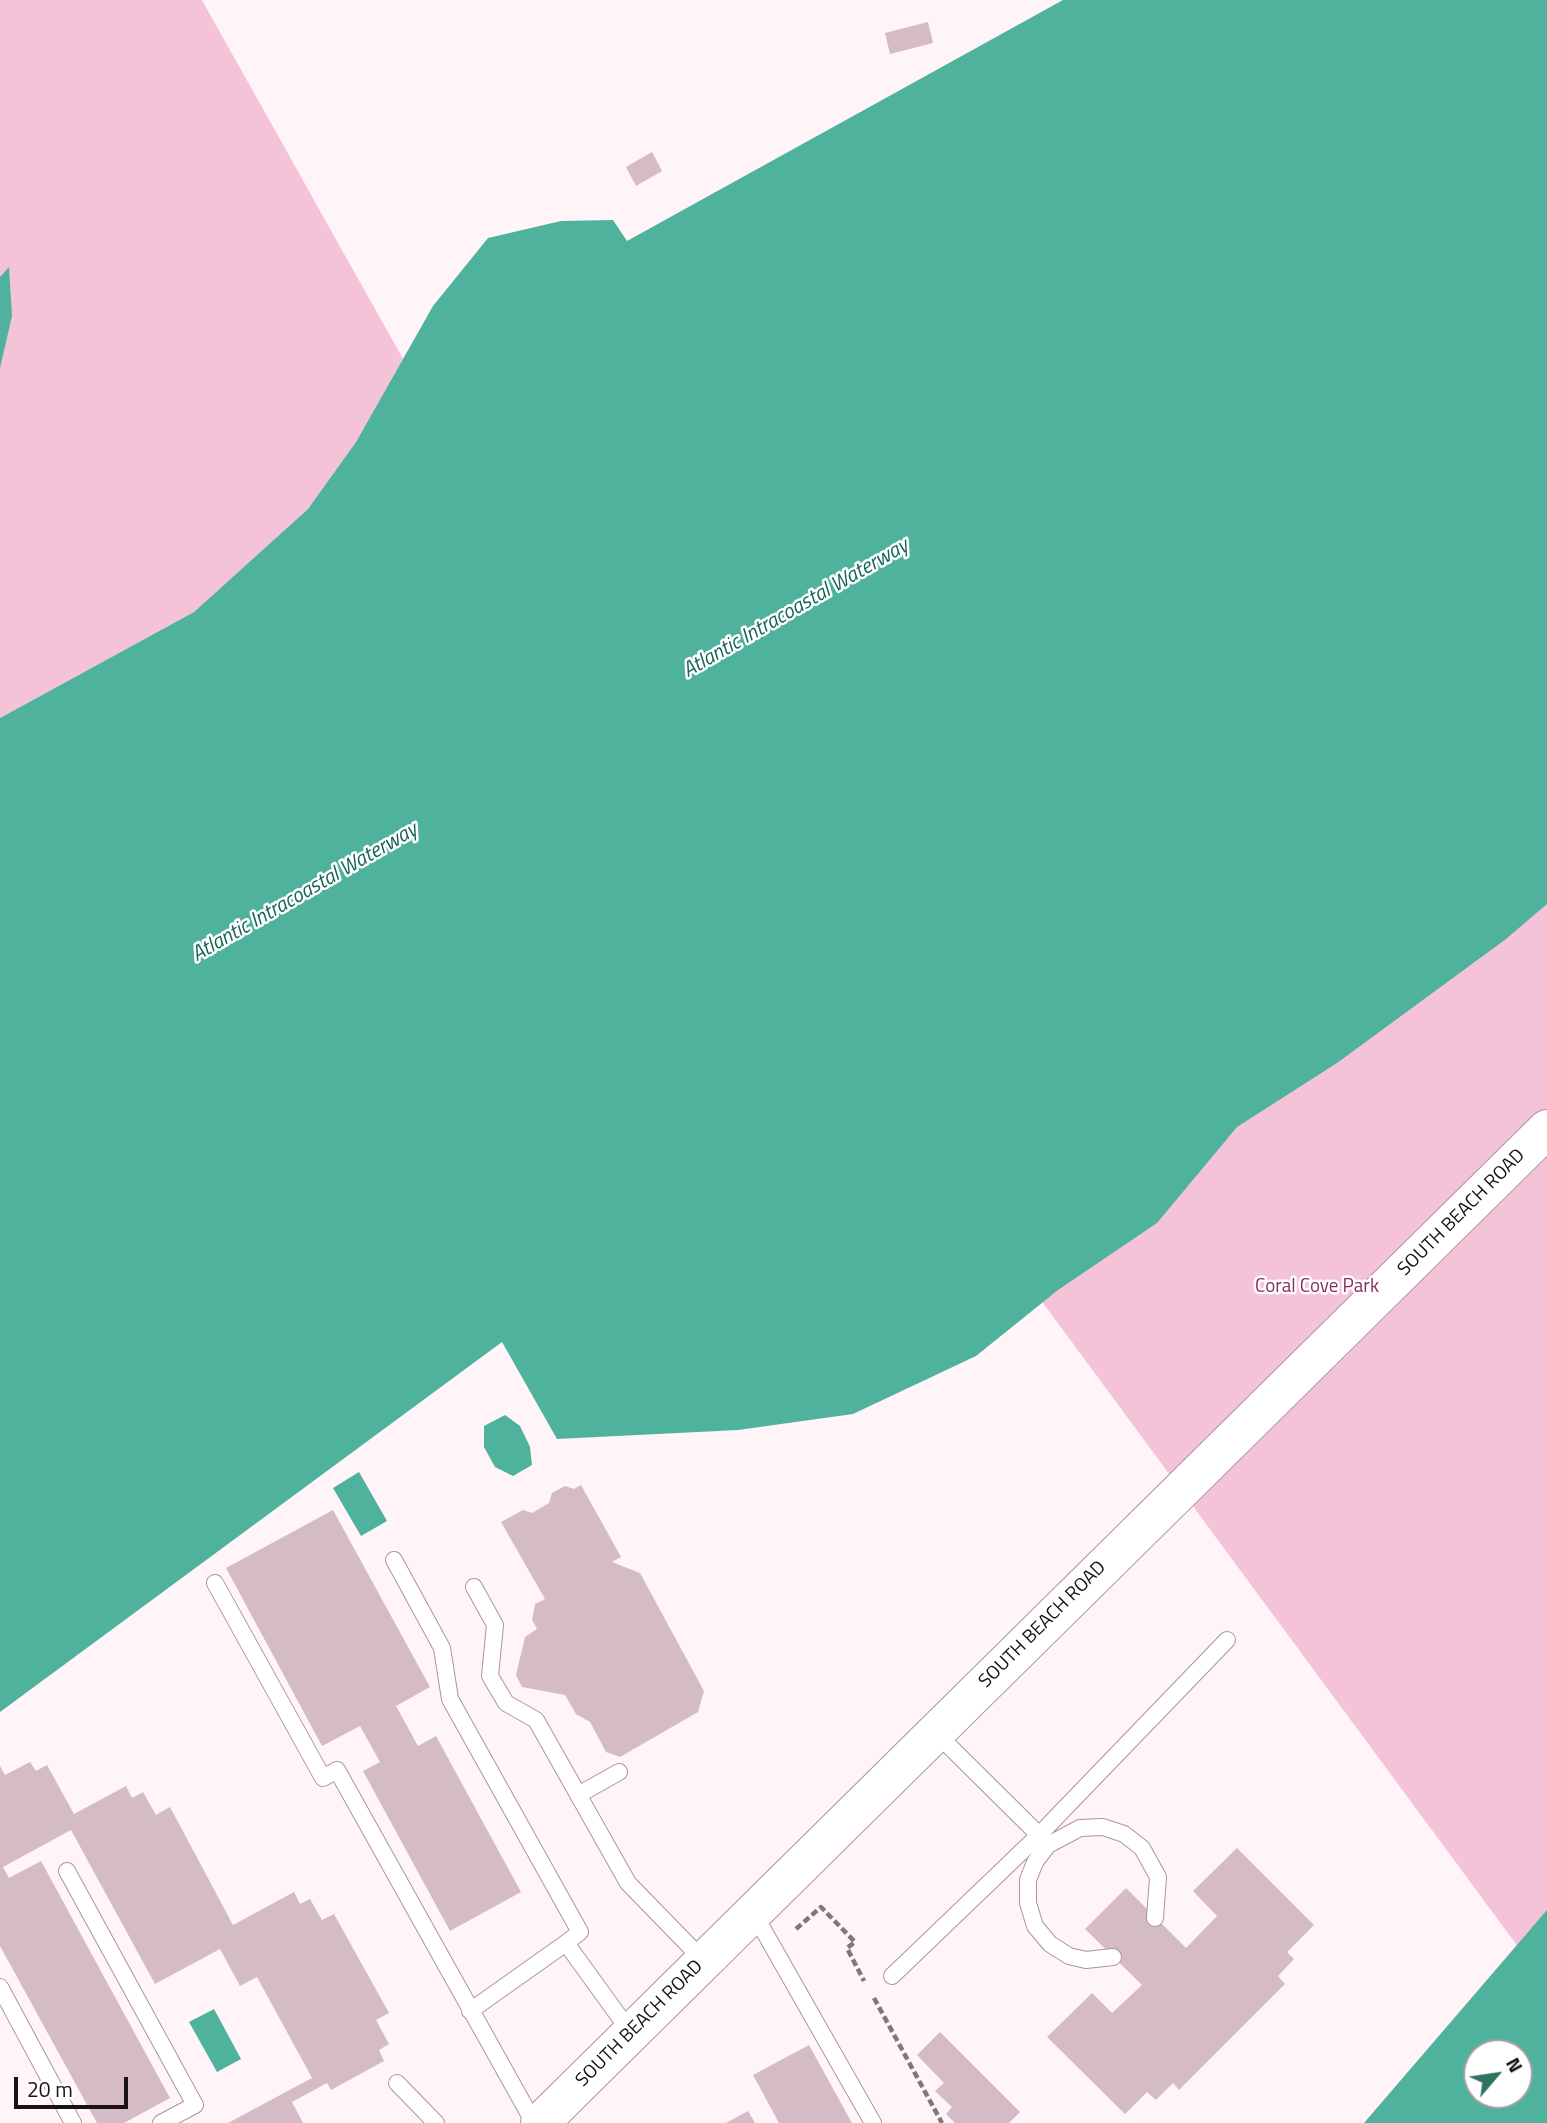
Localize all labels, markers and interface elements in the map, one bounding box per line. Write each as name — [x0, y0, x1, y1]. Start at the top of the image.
water label: Atlantic Intracoastal Waterway — [679, 534, 913, 684]
water label: Atlantic Intracoastal Waterway — [188, 818, 422, 968]
street label: SOUTH BEACH ROAD — [1394, 1145, 1530, 1281]
park label: Coral Cove Park — [1255, 1276, 1379, 1298]
street label: SOUTH BEACH ROAD — [975, 1557, 1111, 1693]
street label: SOUTH BEACH ROAD — [572, 1956, 708, 2092]
north arrow — [1463, 2039, 1533, 2109]
text: N — [1499, 2052, 1531, 2077]
scale bar — [18, 2064, 131, 2108]
text: 20 m — [27, 2073, 73, 2105]

